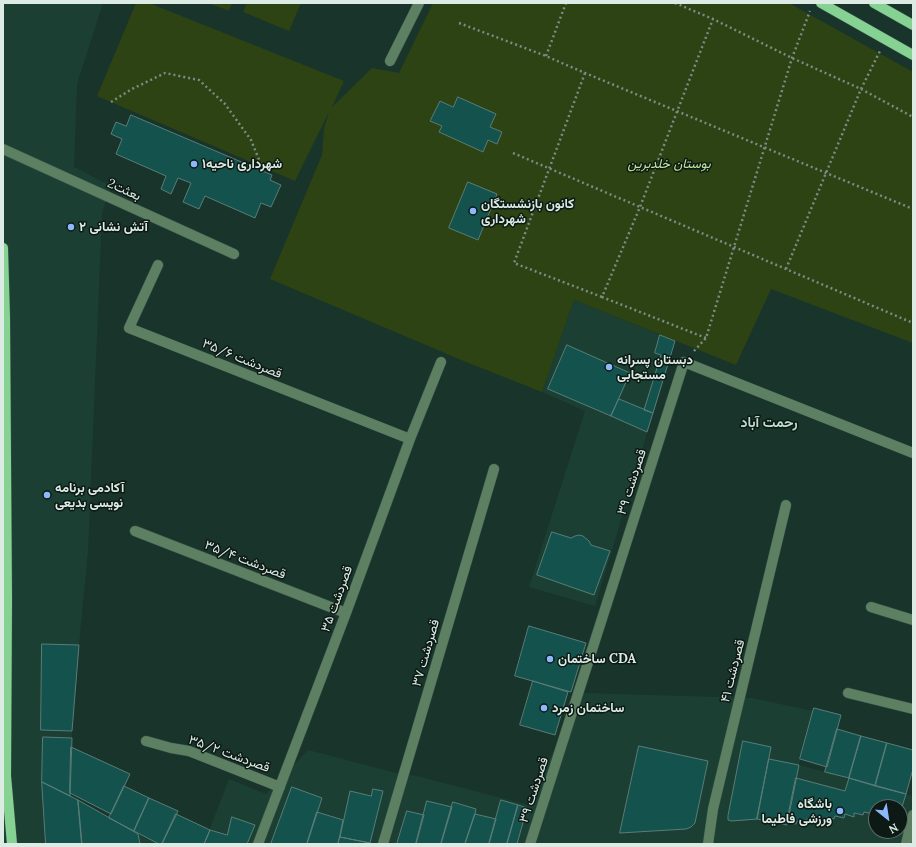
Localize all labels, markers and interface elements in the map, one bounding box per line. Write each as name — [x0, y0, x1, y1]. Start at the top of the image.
place label: شهرداری ناحیه۱ — [202, 156, 282, 172]
park label: بوستان خلدبرین — [628, 156, 710, 172]
marker: شهرداری ناحیه۱ — [189, 159, 199, 169]
street label: 2بعثت — [105, 176, 143, 204]
place label: کانون بازنشستگان شهرداری — [481, 196, 574, 227]
marker: کانون بازنشستگان شهرداری — [468, 206, 478, 216]
place label: آتش نشانی ۲ — [79, 219, 148, 235]
marker: آتش نشانی ۲ — [66, 222, 76, 232]
street label: قصردشت ۳۵/۶ — [200, 336, 284, 382]
place label: دبستان پسرانه مستجابی — [617, 352, 693, 383]
marker: دبستان پسرانه مستجابی — [604, 362, 614, 372]
district label: رحمت آباد — [740, 415, 798, 431]
street label: قصردشت ۳۹ — [614, 447, 650, 517]
place label: آکادمی برنامه نویسی بدیعی — [55, 480, 124, 511]
marker: آکادمی برنامه نویسی بدیعی — [42, 490, 52, 500]
street label: قصردشت ۳۵/۴ — [202, 537, 288, 583]
street label: قصردشت ۳۵ — [318, 564, 356, 634]
street label: قصردشت ۳۷ — [409, 618, 443, 688]
street label: قصردشت ۴۱ — [718, 638, 748, 704]
place label: ساختمان CDA — [558, 651, 636, 667]
marker: ساختمان CDA — [545, 654, 555, 664]
place label: ساختمان زمرد — [552, 700, 624, 716]
marker: ساختمان زمرد — [539, 703, 549, 713]
street label: قصردشت ۳۵/۲ — [186, 732, 272, 776]
street label: قصردشت ۳۹ — [516, 755, 552, 825]
place label: باشگاه ورزشی فاطیما — [761, 796, 832, 827]
north arrow — [868, 799, 908, 839]
marker: باشگاه ورزشی فاطیما — [835, 806, 845, 816]
text: N — [886, 820, 901, 837]

